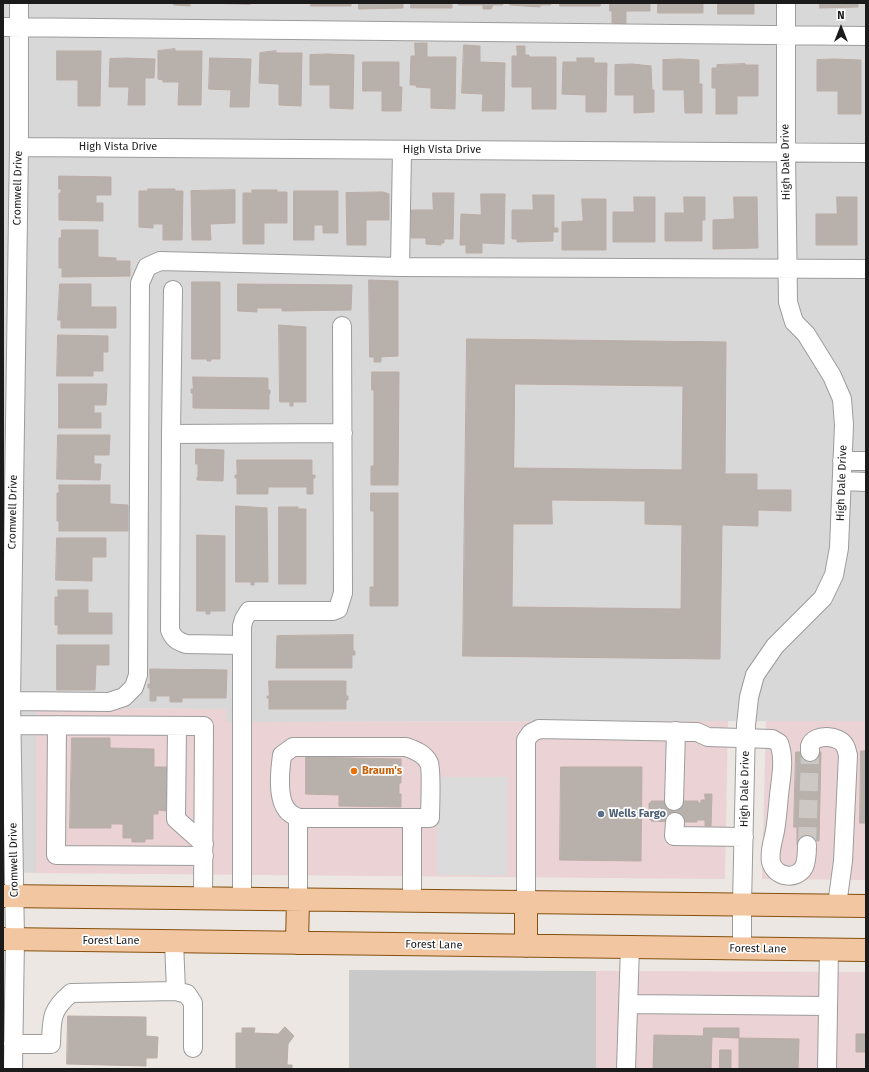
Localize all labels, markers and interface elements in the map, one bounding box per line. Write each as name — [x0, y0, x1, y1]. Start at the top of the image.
north arrow — [821, 8, 861, 48]
text: N — [837, 9, 845, 22]
street label: High Dale Drive — [779, 124, 793, 200]
street label: High Vista Drive — [79, 140, 157, 154]
street label: High Vista Drive — [403, 143, 481, 157]
street label: Cromwell Drive — [11, 150, 25, 226]
street label: High Dale Drive — [834, 445, 850, 521]
street label: Cromwell Drive — [6, 474, 20, 550]
street label: High Dale Drive — [738, 751, 752, 827]
place label: Braum's — [362, 764, 402, 778]
marker: Braum's — [349, 766, 359, 776]
place label: Wells Fargo — [609, 807, 666, 821]
marker: Wells Fargo — [596, 809, 606, 819]
street label: Cromwell Drive — [7, 822, 21, 898]
street label: Forest Lane — [82, 934, 140, 948]
street label: Forest Lane — [405, 938, 463, 952]
street label: Forest Lane — [729, 942, 787, 956]

